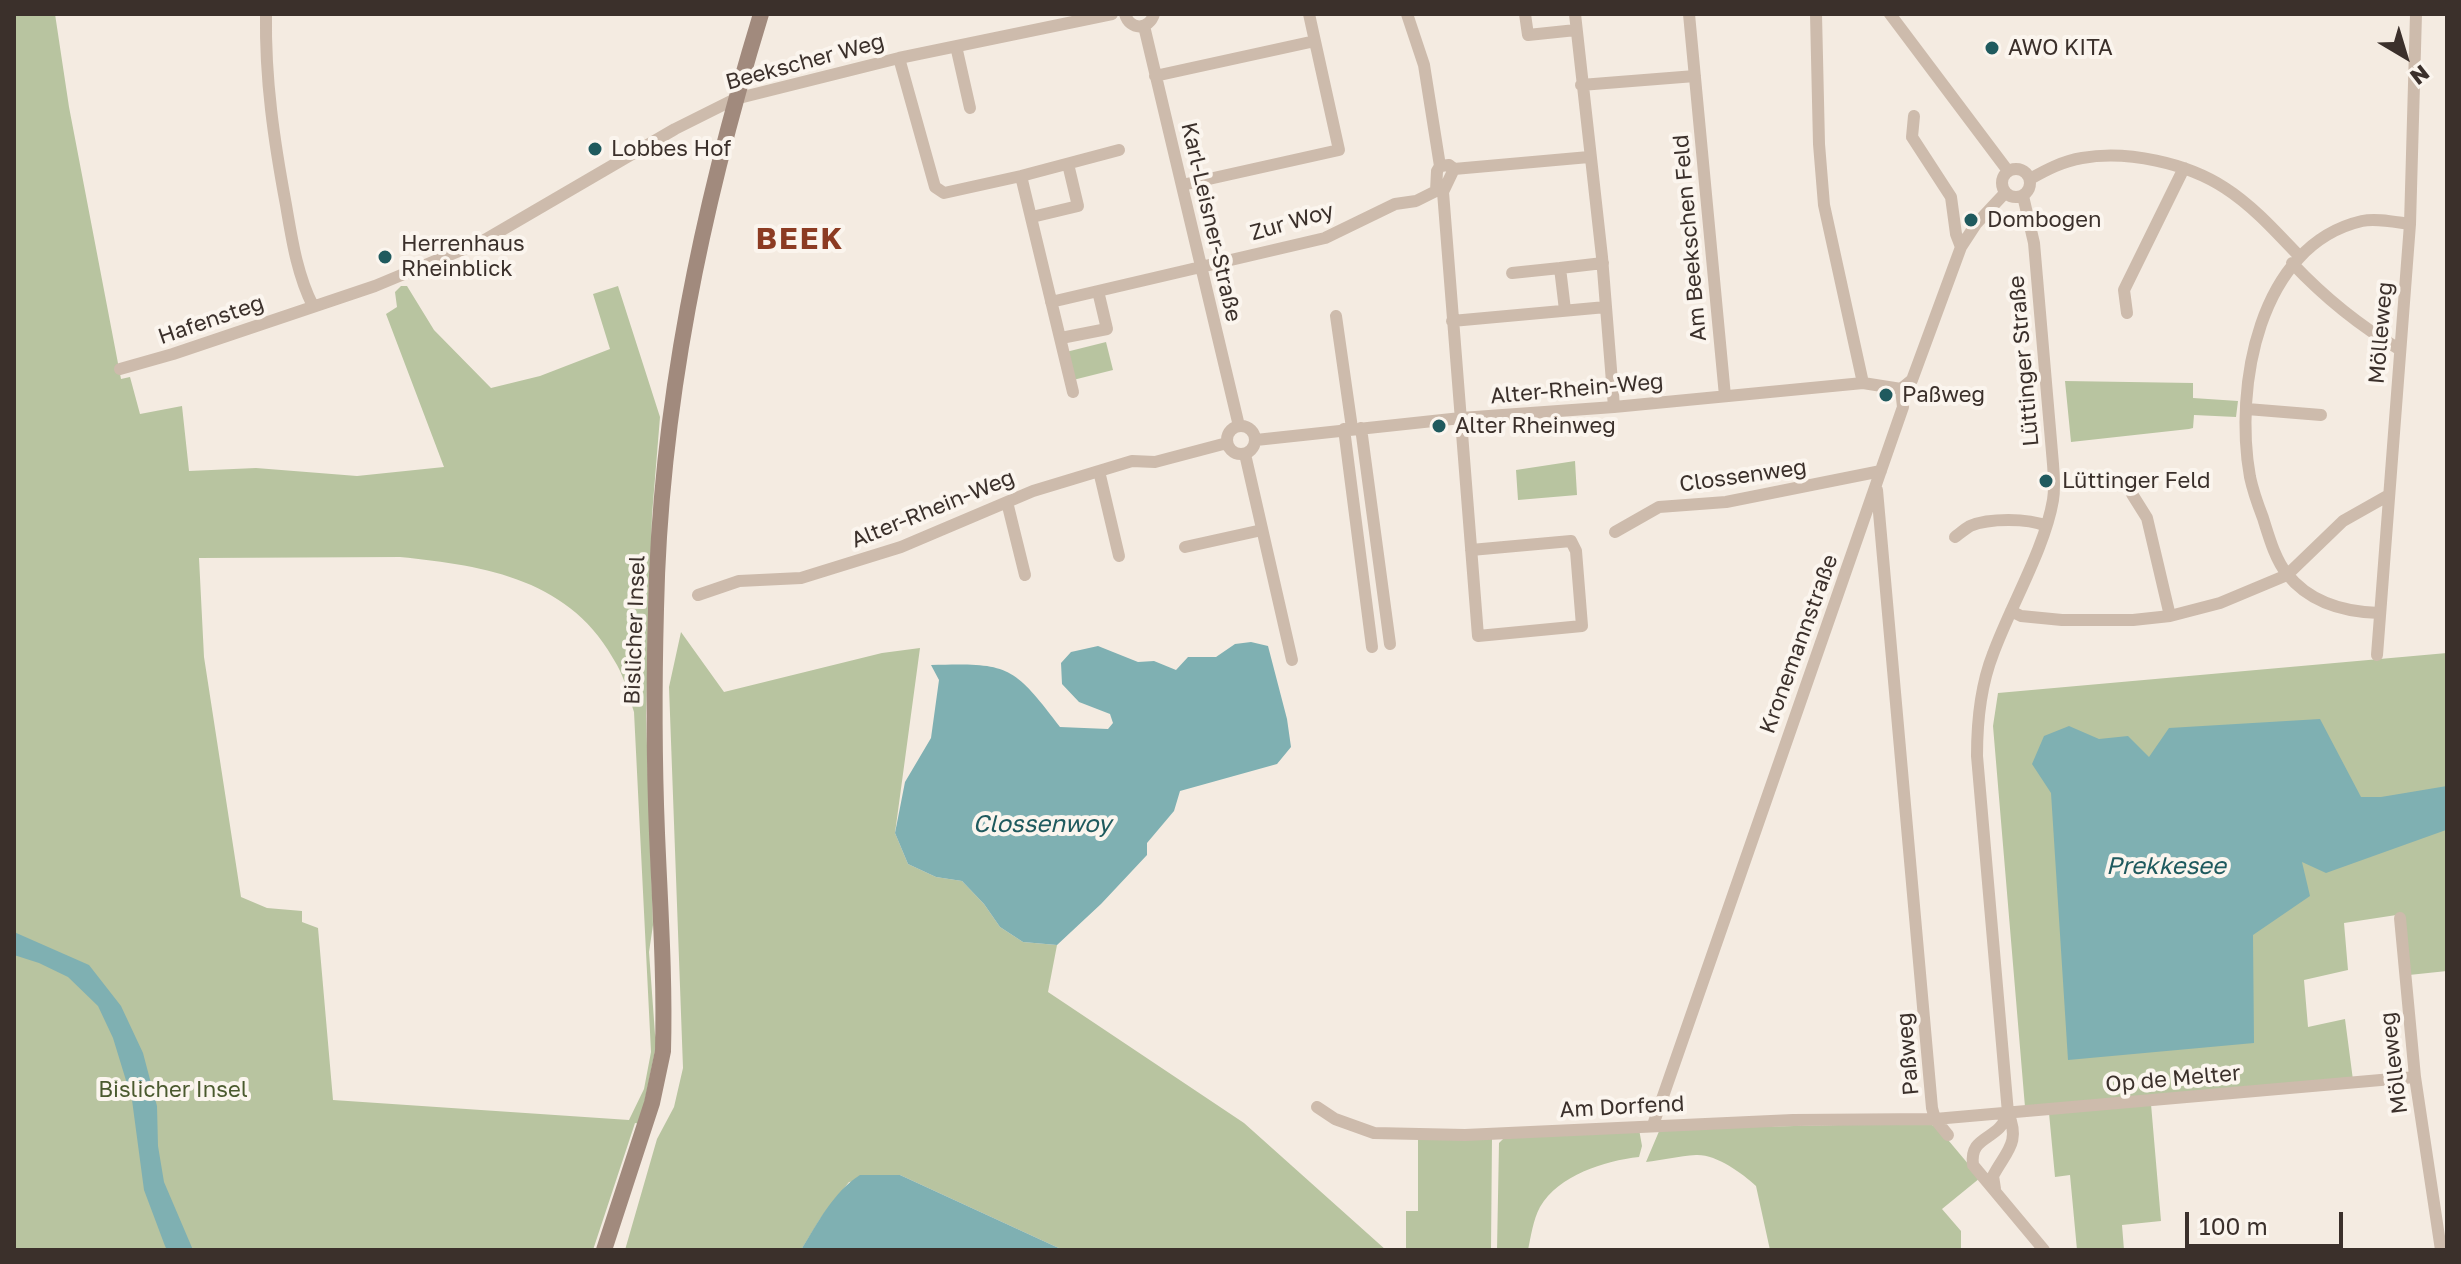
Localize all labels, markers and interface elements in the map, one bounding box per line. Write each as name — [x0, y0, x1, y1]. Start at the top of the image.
north arrow — [2365, 16, 2445, 96]
street label: Beekscher Weg — [723, 28, 887, 96]
place label: AWO KITA — [2008, 35, 2113, 61]
marker: AWO KITA — [1983, 39, 2001, 57]
text: N — [2405, 60, 2435, 91]
street label: Karl-Leisner-Straße — [1175, 120, 1247, 324]
street label: Am Beekschen Feld — [1668, 134, 1712, 342]
place label: Lobbes Hof — [611, 136, 731, 162]
marker: Lobbes Hof — [586, 140, 604, 158]
street label: Zur Woy — [1247, 198, 1337, 246]
place label: Dombogen — [1987, 207, 2102, 233]
marker: Dombogen — [1962, 211, 1980, 229]
district label: BEEK — [756, 221, 844, 257]
place label: Herrenhaus Rheinblick — [401, 231, 525, 282]
marker: Herrenhaus Rheinblick — [376, 248, 394, 266]
street label: Lüttinger Straße — [2003, 275, 2045, 447]
street label: Mölleweg — [2363, 281, 2399, 385]
street label: Hafensteg — [155, 290, 267, 350]
street label: Alter-Rhein-Weg — [1489, 368, 1665, 410]
place label: Paßweg — [1902, 382, 1985, 408]
marker: Paßweg — [1877, 386, 1895, 404]
place label: Alter Rheinweg — [1455, 413, 1616, 439]
marker: Alter Rheinweg — [1430, 417, 1448, 435]
street label: Clossenweg — [1678, 454, 1808, 498]
street label: Alter-Rhein-Weg — [848, 464, 1018, 554]
place label: Lüttinger Feld — [2062, 468, 2211, 494]
marker: Lüttinger Feld — [2037, 472, 2055, 490]
street label: Kronemannstraße — [1754, 551, 1844, 737]
street label: Bislicher Insel — [619, 555, 651, 705]
water label: Clossenwoy — [973, 810, 1111, 838]
water label: Prekkesee — [2106, 852, 2226, 880]
street label: Paßweg — [1891, 1011, 1925, 1097]
street label: Mölleweg — [2375, 1011, 2413, 1115]
street label: Op de Melter — [2104, 1060, 2242, 1098]
park label: Bislicher Insel — [98, 1077, 248, 1103]
street label: Am Dorfend — [1559, 1091, 1685, 1123]
scale bar — [2189, 1196, 2347, 1246]
text: 100 m — [2199, 1211, 2268, 1240]

